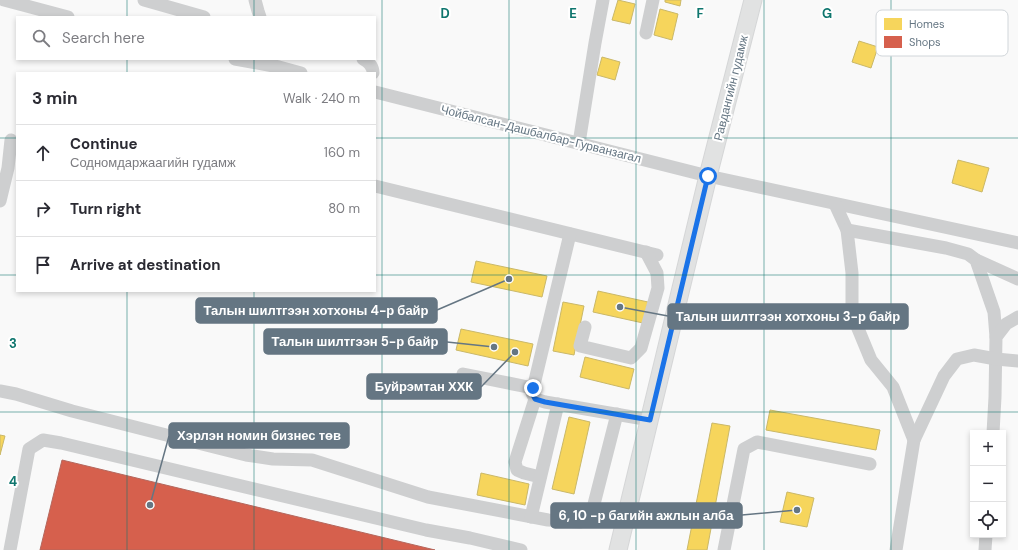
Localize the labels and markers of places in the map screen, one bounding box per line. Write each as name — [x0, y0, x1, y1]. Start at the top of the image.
callout: Талын шилтгээн хотхоны 4-р байр — [196, 298, 437, 323]
callout: Талын шилтгээн хотхоны 3-р байр — [668, 304, 908, 329]
callout: Талын шилтгээн 5-р байр — [264, 329, 447, 354]
callout: Буйрэмтан ХХК — [367, 374, 481, 399]
callout: Хэрлэн номин бизнес төв — [169, 423, 349, 448]
callout: 6, 10 -р багийн ажлын алба — [551, 503, 742, 528]

